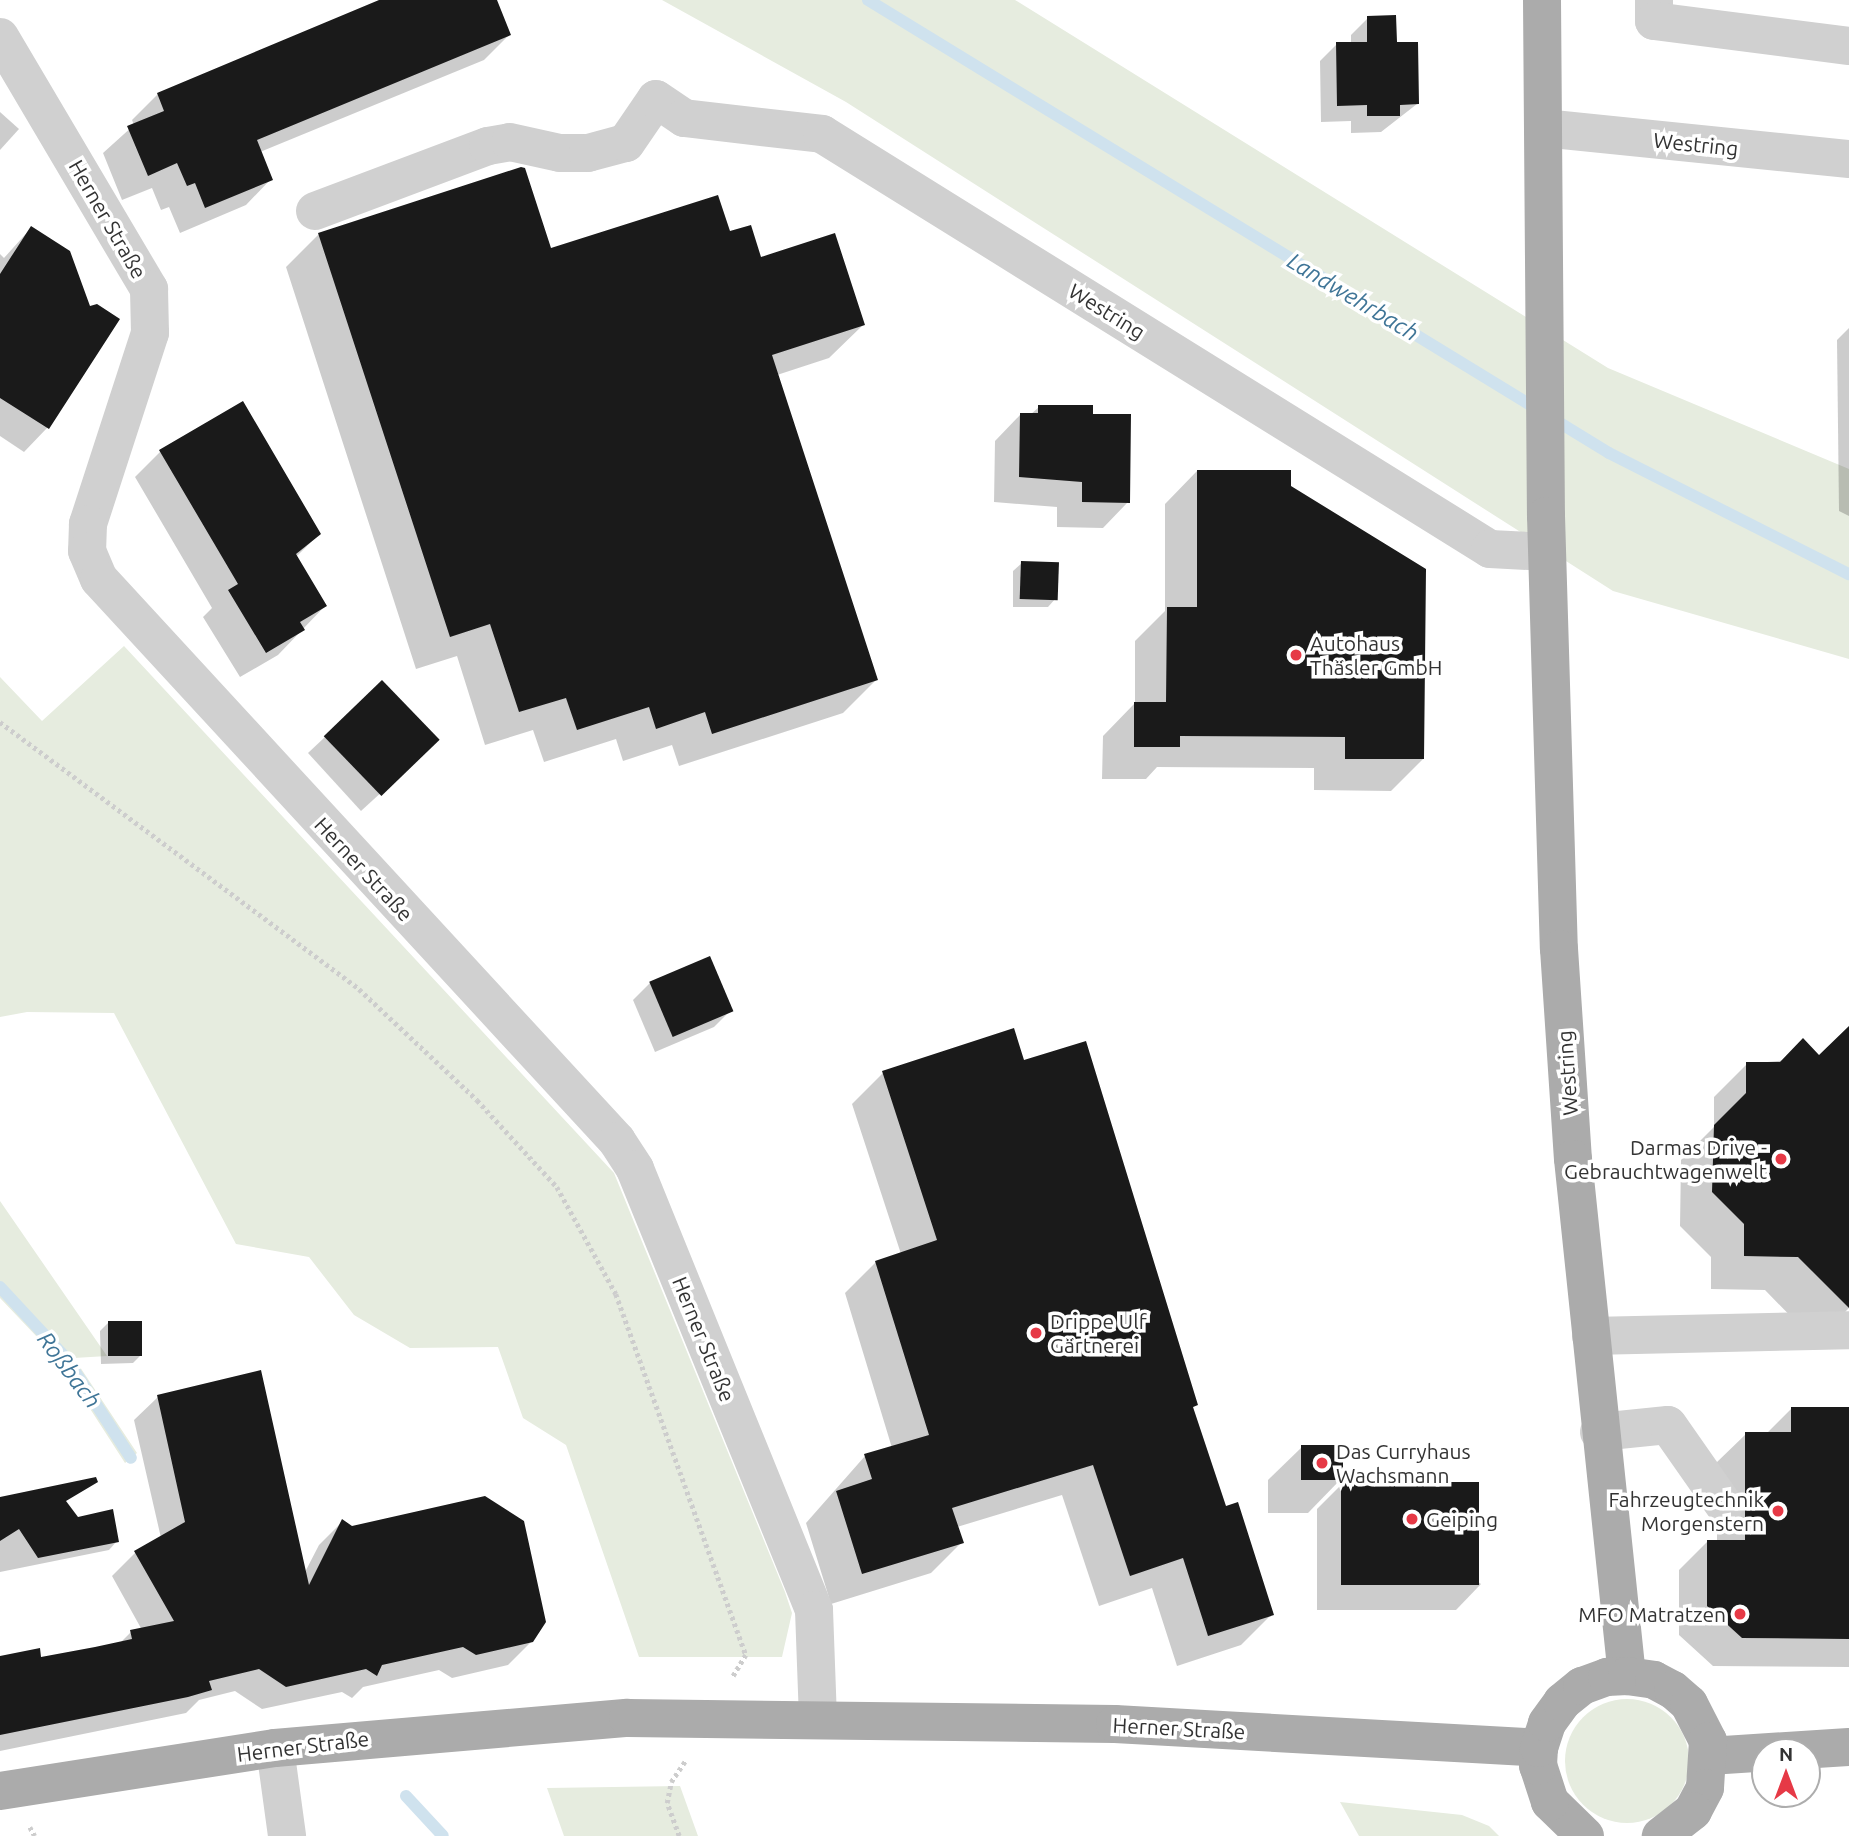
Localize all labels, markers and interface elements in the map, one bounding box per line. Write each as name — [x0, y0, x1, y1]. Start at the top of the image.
street label: Westring — [1652, 127, 1740, 161]
street label: Herner Straße — [64, 155, 152, 283]
water label: Landwehrbach — [1282, 247, 1424, 347]
street label: Westring — [1064, 278, 1150, 344]
place label: Autohaus Thäsler GmbH — [1310, 630, 1442, 680]
marker: Autohaus Thäsler GmbH — [1288, 647, 1304, 663]
street label: Herner Straße — [310, 812, 418, 926]
street label: Westring — [1551, 1030, 1583, 1116]
place label: Darmas Drive - Gebrauchtwagenwelt — [1564, 1134, 1767, 1184]
marker: Darmas Drive - Gebrauchtwagenwelt — [1773, 1151, 1789, 1167]
street label: Herner Straße — [667, 1273, 741, 1405]
place label: Drippe Ulf Gärtnerei — [1050, 1308, 1147, 1358]
marker: Drippe Ulf Gärtnerei — [1028, 1325, 1044, 1341]
water label: Roßbach — [31, 1326, 107, 1414]
place label: Das Curryhaus Wachsmann — [1336, 1438, 1471, 1488]
marker: Das Curryhaus Wachsmann — [1314, 1455, 1330, 1471]
place label: Fahrzeugtechnik Morgenstern — [1609, 1486, 1764, 1536]
marker: Fahrzeugtechnik Morgenstern — [1770, 1503, 1786, 1519]
place label: Geiping — [1426, 1506, 1498, 1532]
marker: Geiping — [1404, 1511, 1420, 1527]
place label: MFO Matratzen — [1578, 1601, 1726, 1627]
marker: MFO Matratzen — [1732, 1606, 1748, 1622]
street label: Herner Straße — [1112, 1712, 1246, 1744]
street label: Herner Straße — [236, 1725, 370, 1767]
north arrow — [1751, 1738, 1821, 1808]
text: N — [1779, 1743, 1793, 1765]

